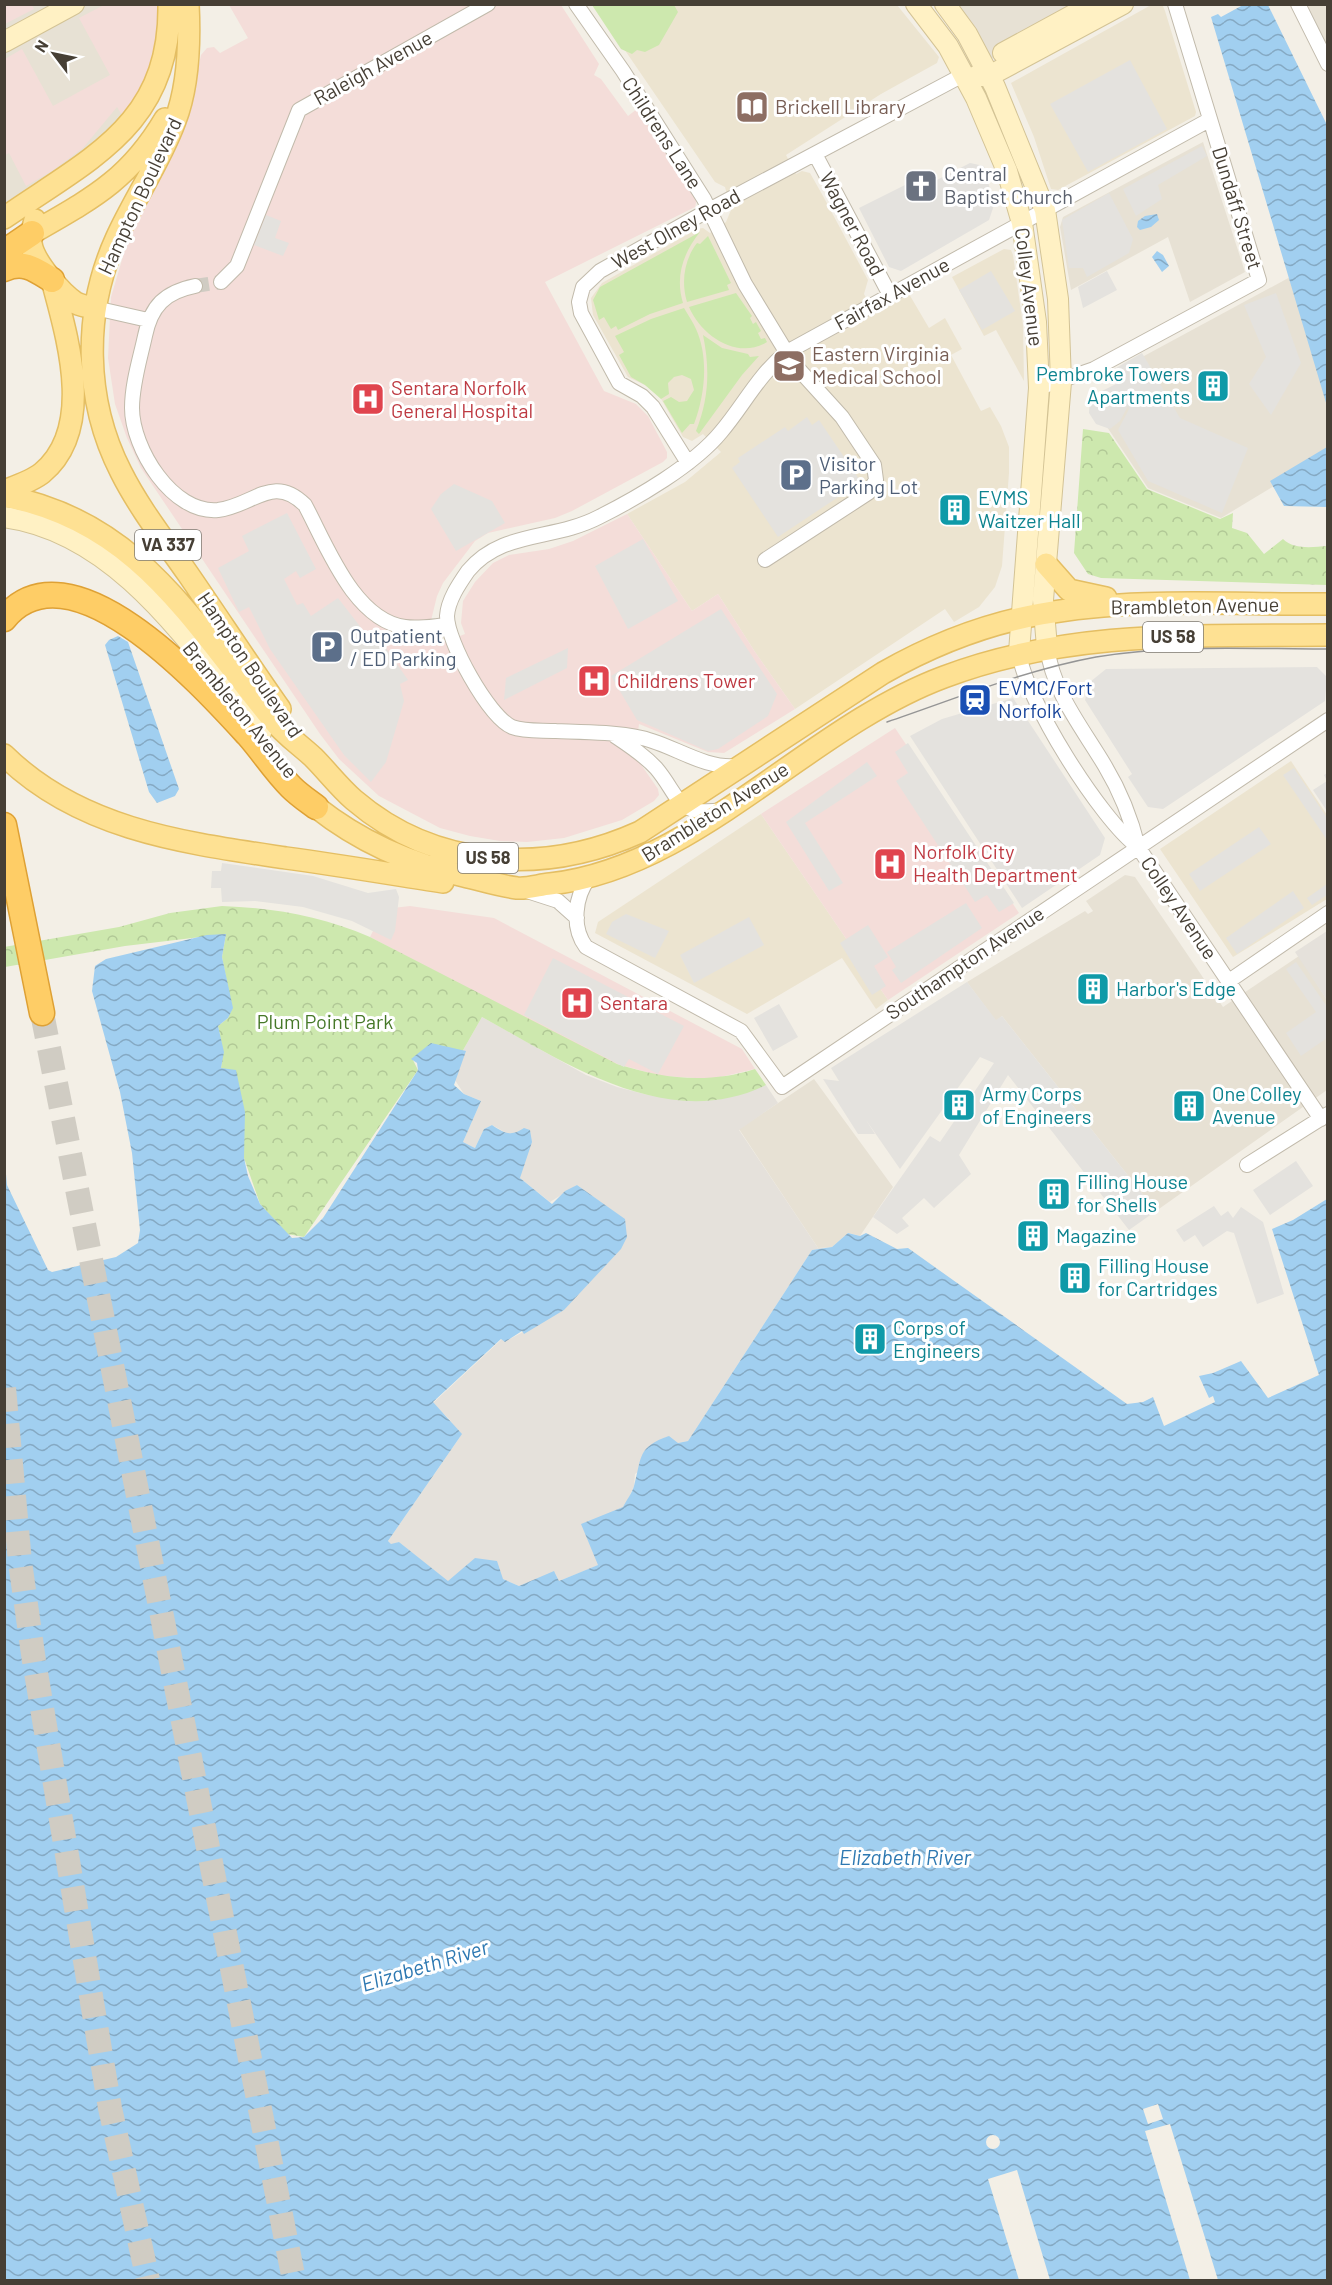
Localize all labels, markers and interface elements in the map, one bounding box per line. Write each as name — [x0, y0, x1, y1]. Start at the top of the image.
north arrow — [24, 24, 84, 84]
street label: Raleigh Avenue — [309, 25, 436, 110]
text: N — [30, 36, 52, 55]
street label: Childrens Lane — [618, 72, 708, 193]
library icon: Brickell Library — [734, 89, 770, 125]
place label: Brickell Library — [775, 94, 906, 118]
street label: Hampton Boulevard — [92, 113, 186, 278]
street label: Dundaff Street — [1208, 143, 1268, 272]
place label: Central Baptist Church — [944, 161, 1073, 208]
street label: Wagner Road — [815, 167, 890, 280]
church icon: Central Baptist Church — [903, 168, 939, 204]
street label: West Olney Road — [607, 183, 744, 273]
street label: Colley Avenue — [1011, 226, 1049, 348]
street label: Fairfax Avenue — [830, 252, 953, 335]
place label: Eastern Virginia Medical School — [812, 341, 949, 388]
school or university icon: Eastern Virginia Medical School — [771, 348, 807, 384]
place label: Pembroke Towers Apartments — [1036, 361, 1190, 408]
building icon: Pembroke Towers Apartments — [1195, 368, 1231, 404]
place label: Sentara Norfolk General Hospital — [391, 375, 533, 422]
hospital icon: Sentara Norfolk General Hospital — [350, 381, 386, 417]
place label: Visitor Parking Lot — [819, 451, 918, 498]
parking icon: Visitor Parking Lot — [778, 457, 814, 493]
place label: EVMS Waitzer Hall — [978, 485, 1081, 532]
building icon: EVMS Waitzer Hall — [937, 492, 973, 528]
road number: VA 337 — [135, 530, 201, 560]
street label: Hampton Boulevard — [193, 587, 308, 742]
street label: Brambleton Avenue — [1110, 592, 1280, 618]
road number: US 58 — [1143, 622, 1203, 652]
place label: Outpatient / ED Parking — [350, 623, 456, 670]
parking icon: Outpatient / ED Parking — [309, 629, 345, 665]
street label: Brambleton Avenue — [178, 636, 303, 783]
hospital icon: Childrens Tower — [576, 663, 612, 699]
place label: Childrens Tower — [617, 668, 755, 692]
place label: EVMC/Fort Norfolk — [998, 675, 1093, 722]
station icon: EVMC/Fort Norfolk — [957, 682, 993, 718]
street label: Brambleton Avenue — [637, 756, 792, 866]
place label: Norfolk City Health Department — [913, 839, 1078, 886]
road number: US 58 — [458, 843, 518, 873]
hospital icon: Norfolk City Health Department — [872, 846, 908, 882]
street label: Colley Avenue — [1136, 851, 1223, 964]
street label: Southampton Avenue — [881, 900, 1048, 1024]
building icon: Harbor's Edge — [1075, 971, 1111, 1007]
place label: Harbor's Edge — [1116, 976, 1236, 1000]
hospital icon: Sentara — [559, 985, 595, 1021]
place label: Sentara — [600, 990, 668, 1014]
park label: Plum Point Park — [257, 1009, 393, 1033]
place label: Army Corps of Engineers — [982, 1081, 1091, 1128]
place label: One Colley Avenue — [1212, 1081, 1302, 1128]
building icon: Army Corps of Engineers — [941, 1087, 977, 1123]
building icon: One Colley Avenue — [1171, 1088, 1207, 1124]
place label: Filling House for Shells — [1077, 1169, 1188, 1216]
building icon: Filling House for Shells — [1036, 1176, 1072, 1212]
building icon: Magazine — [1015, 1218, 1051, 1254]
place label: Magazine — [1056, 1223, 1137, 1247]
place label: Filling House for Cartridges — [1098, 1253, 1218, 1300]
building icon: Filling House for Cartridges — [1057, 1260, 1093, 1296]
place label: Corps of Engineers — [893, 1315, 980, 1362]
building icon: Corps of Engineers — [852, 1321, 888, 1357]
water label: Elizabeth River — [839, 1844, 972, 1869]
water label: Elizabeth River — [358, 1933, 492, 1996]

